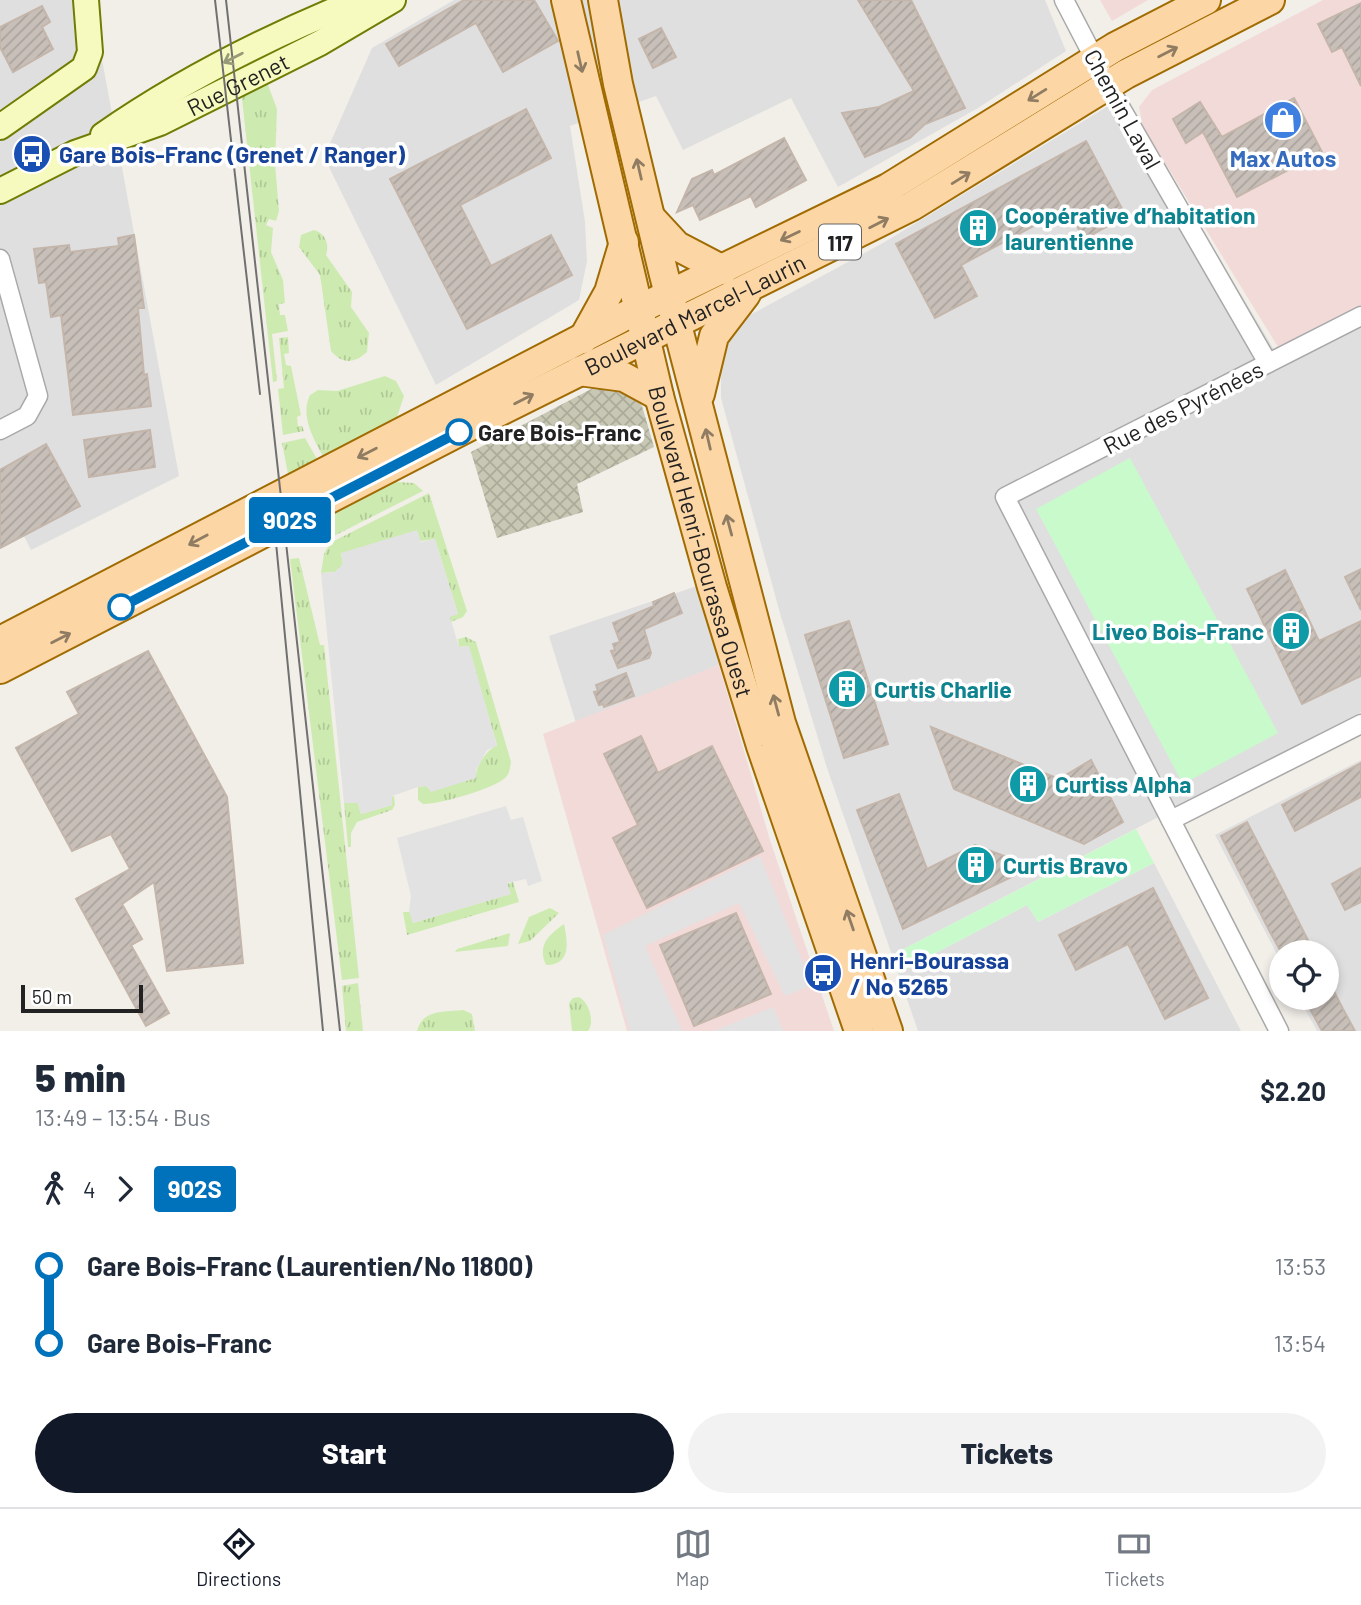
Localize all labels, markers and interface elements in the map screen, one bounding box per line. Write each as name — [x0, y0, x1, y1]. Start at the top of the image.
street label: Chemin Laval — [1079, 44, 1167, 174]
one-way arrow — [1157, 45, 1178, 59]
street label: Rue Grenet — [182, 47, 293, 121]
one-way arrow — [573, 50, 587, 73]
one-way arrow — [224, 52, 244, 66]
one-way arrow — [1028, 89, 1048, 103]
shop icon: Max Autos — [1262, 99, 1304, 141]
bus stop icon: Gare Bois-Franc (Grenet / Ranger) — [11, 133, 53, 175]
place label: Gare Bois-Franc (Grenet / Ranger) — [59, 140, 405, 168]
place label: Max Autos — [1230, 144, 1336, 172]
one-way arrow — [632, 159, 645, 181]
one-way arrow — [950, 170, 970, 184]
place label: Coopérative d’habitation laurentienne — [1005, 201, 1256, 255]
building icon: Coopérative d’habitation laurentienne — [957, 207, 999, 249]
one-way arrow — [868, 215, 889, 229]
road number: 117 — [819, 224, 861, 260]
one-way arrow — [780, 230, 801, 244]
street label: Boulevard Marcel-Laurin — [579, 247, 810, 381]
street label: Rue des Pyrénées — [1098, 355, 1268, 459]
street label: Boulevard Henri-Bourassa Ouest — [643, 383, 759, 701]
one-way arrow — [513, 391, 534, 405]
place label: Gare Bois-Franc — [478, 418, 642, 446]
marker: Gare Bois-Franc — [446, 419, 472, 445]
one-way arrow — [701, 428, 714, 451]
one-way arrow — [357, 446, 378, 460]
line badge: 902S — [241, 497, 339, 543]
text: 902S — [263, 505, 317, 534]
one-way arrow — [722, 514, 735, 536]
one-way arrow — [188, 534, 209, 547]
unlabelled marker — [108, 594, 134, 620]
building icon: Liveo Bois-Franc — [1270, 610, 1312, 652]
place label: Liveo Bois-Franc — [1092, 617, 1264, 645]
one-way arrow — [50, 631, 71, 644]
building icon: Curtis Charlie — [826, 668, 868, 710]
place label: Curtis Charlie — [874, 675, 1012, 703]
one-way arrow — [769, 694, 782, 717]
building icon: Curtiss Alpha — [1007, 763, 1049, 805]
place label: Curtiss Alpha — [1055, 770, 1191, 798]
building icon: Curtis Bravo — [955, 844, 997, 886]
place label: Curtis Bravo — [1003, 851, 1128, 879]
one-way arrow — [842, 910, 855, 932]
map controls — [1269, 940, 1339, 1010]
button: locate — [1269, 940, 1339, 1010]
place label: Henri-Bourassa / No 5265 — [850, 946, 1009, 1000]
bus stop icon: Henri-Bourassa / No 5265 — [802, 952, 844, 994]
scale bar — [21, 982, 144, 1014]
text: 50 m — [32, 985, 72, 1008]
text: 5 min — [35, 1054, 126, 1100]
text: $2.20 — [1260, 1075, 1326, 1106]
text: 13:49 – 13:54 · Bus — [35, 1103, 211, 1131]
icon: walk — [35, 1170, 73, 1208]
icon: forward — [106, 1170, 144, 1208]
text: 902S — [168, 1174, 222, 1203]
text: 4 — [83, 1175, 96, 1203]
text: Gare Bois-Franc (Laurentien/No 11800) — [87, 1250, 532, 1281]
text: 13:53 — [1275, 1252, 1326, 1280]
text: Gare Bois-Franc — [87, 1327, 272, 1358]
text: 13:54 — [1274, 1329, 1326, 1357]
button: Start — [35, 1413, 674, 1493]
button: Tickets — [688, 1413, 1326, 1493]
tab: Directions — [196, 1525, 281, 1590]
tab: Map — [674, 1525, 712, 1590]
tab: Tickets — [1104, 1525, 1165, 1590]

